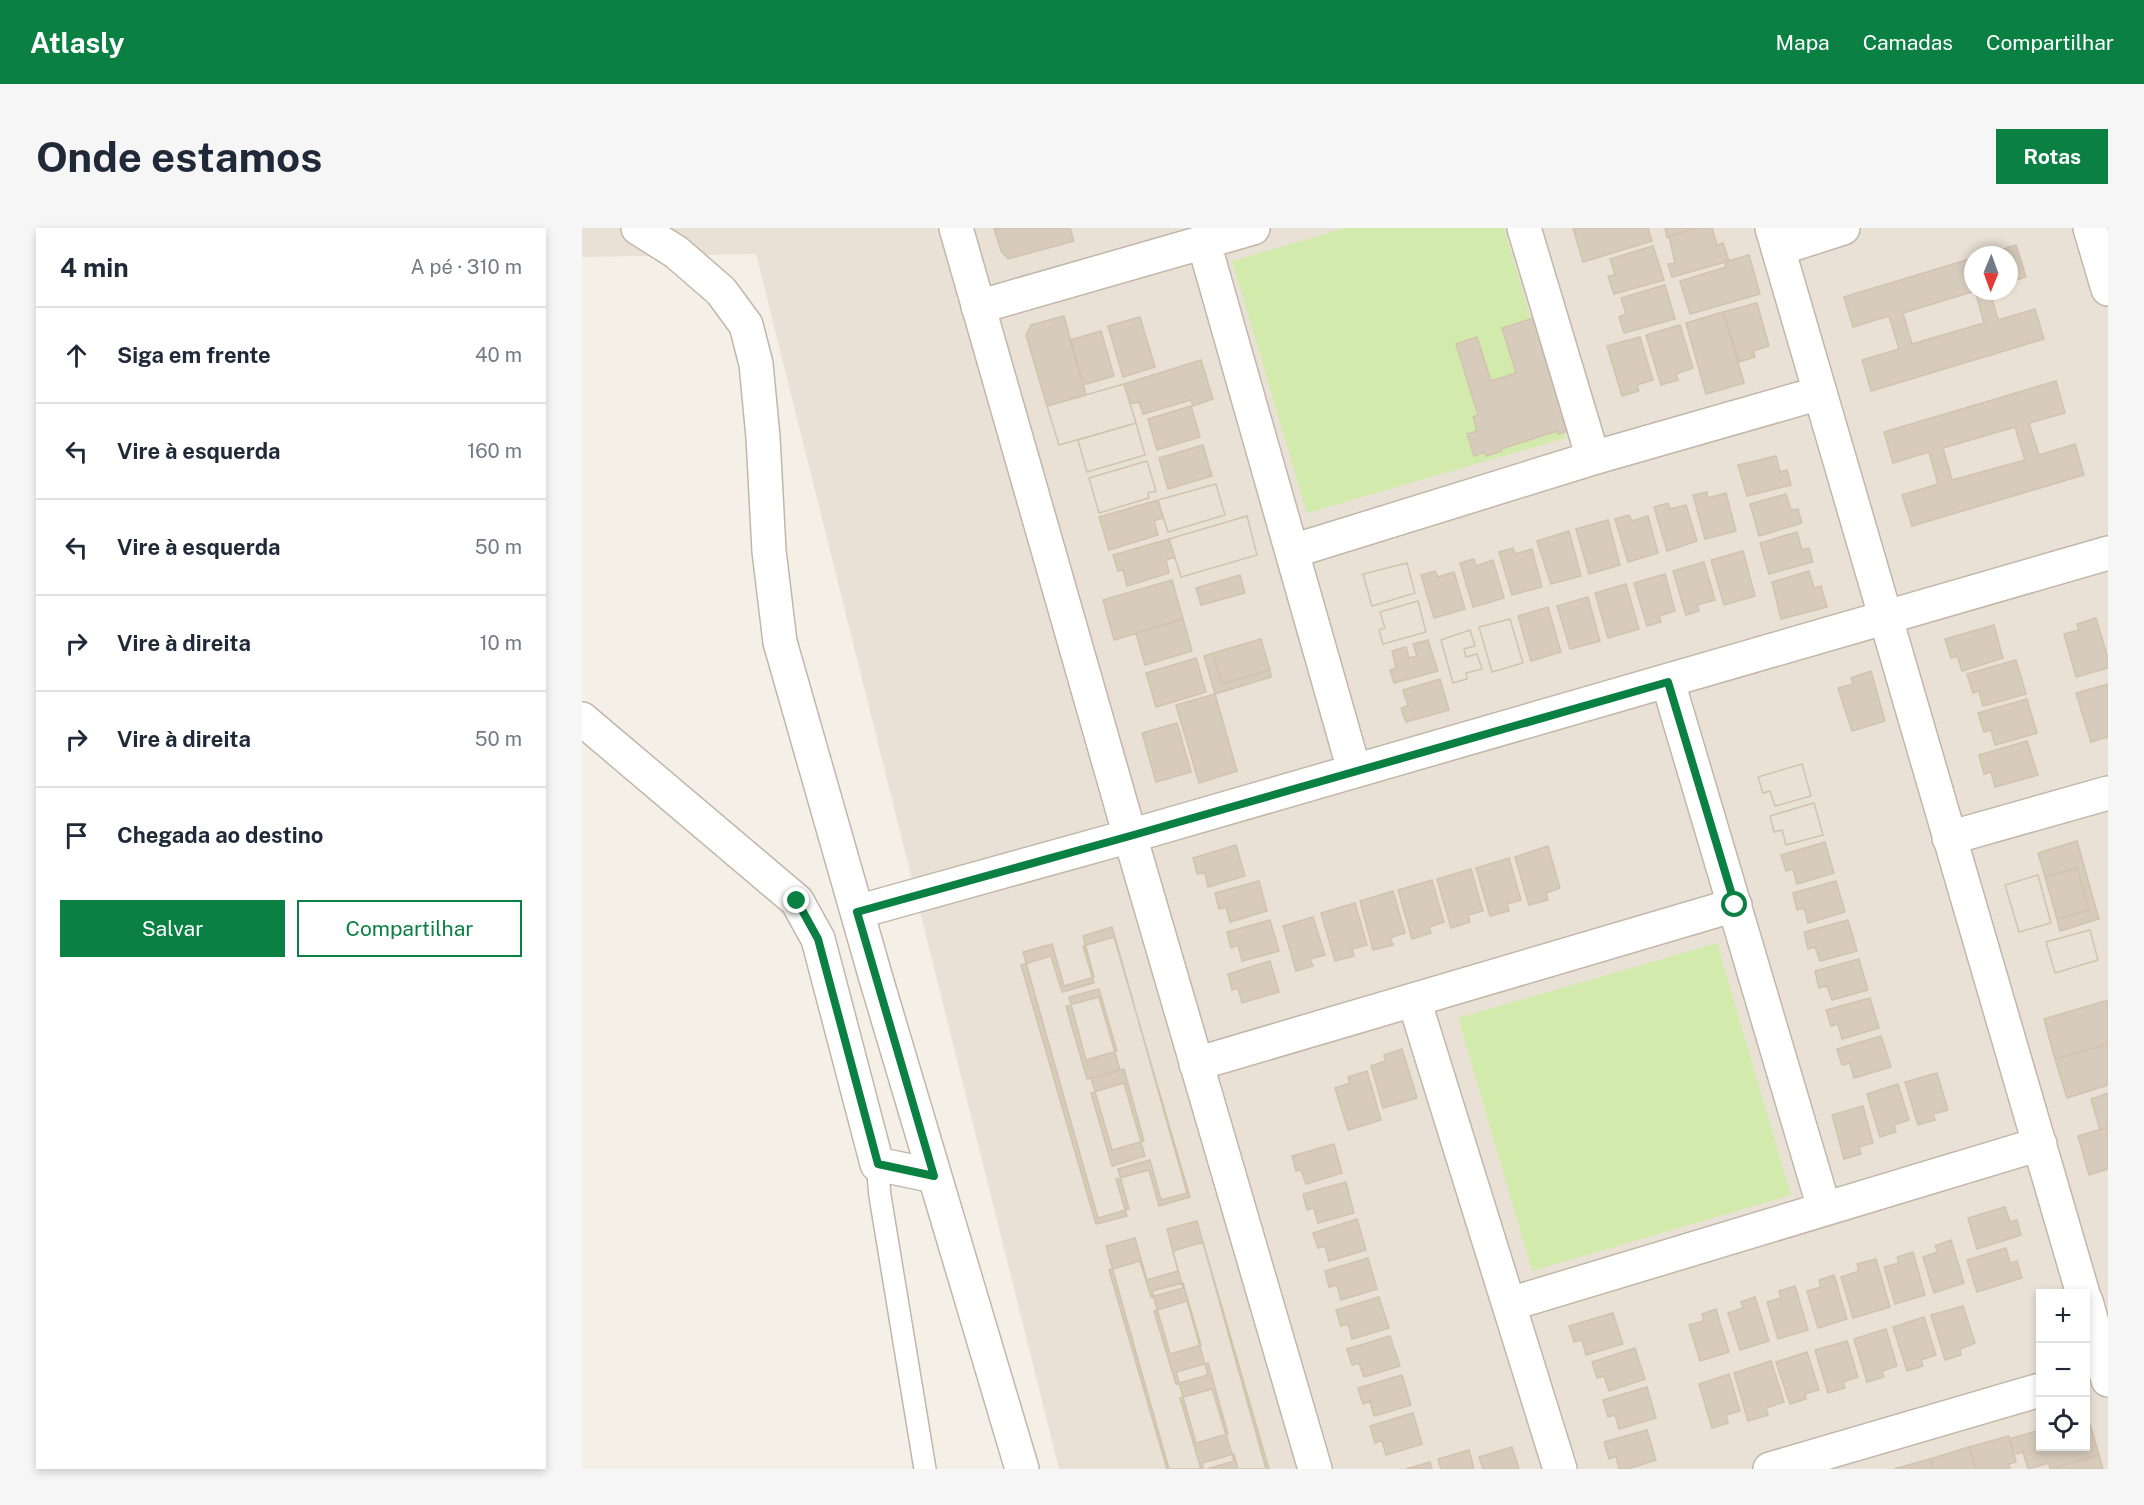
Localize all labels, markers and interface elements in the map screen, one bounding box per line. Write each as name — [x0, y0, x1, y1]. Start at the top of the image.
text: Atlasly — [30, 26, 124, 59]
text: Mapa — [1776, 30, 1830, 55]
text: Camadas — [1863, 30, 1953, 55]
text: Compartilhar — [1986, 30, 2114, 55]
button: Rotas — [1996, 129, 2108, 184]
text: Onde estamos — [36, 132, 322, 181]
north arrow — [1964, 246, 2018, 300]
text: 4 min — [60, 252, 129, 283]
text: A pé · 310 m — [411, 255, 522, 279]
icon: ahead — [60, 339, 93, 372]
text: Siga em frente — [117, 342, 271, 368]
text: 40 m — [475, 343, 522, 367]
icon: left — [60, 435, 93, 468]
text: Vire à esquerda — [117, 438, 281, 464]
text: 160 m — [467, 439, 522, 463]
icon: left — [60, 531, 93, 564]
text: Vire à esquerda — [117, 534, 281, 560]
text: 50 m — [475, 535, 522, 559]
icon: right — [60, 627, 93, 660]
text: Vire à direita — [117, 630, 251, 656]
text: 10 m — [479, 631, 522, 655]
icon: right — [60, 723, 93, 756]
text: Vire à direita — [117, 726, 251, 752]
text: 50 m — [475, 727, 522, 751]
icon: arrive — [60, 819, 93, 852]
text: Chegada ao destino — [117, 822, 323, 848]
route end — [783, 887, 809, 913]
route start — [1721, 891, 1747, 917]
button: Salvar — [60, 900, 285, 957]
button: Compartilhar — [297, 900, 522, 957]
map controls — [2036, 1289, 2090, 1451]
button: + — [2036, 1289, 2090, 1343]
button: − — [2036, 1343, 2090, 1397]
button: locate — [2036, 1397, 2090, 1451]

